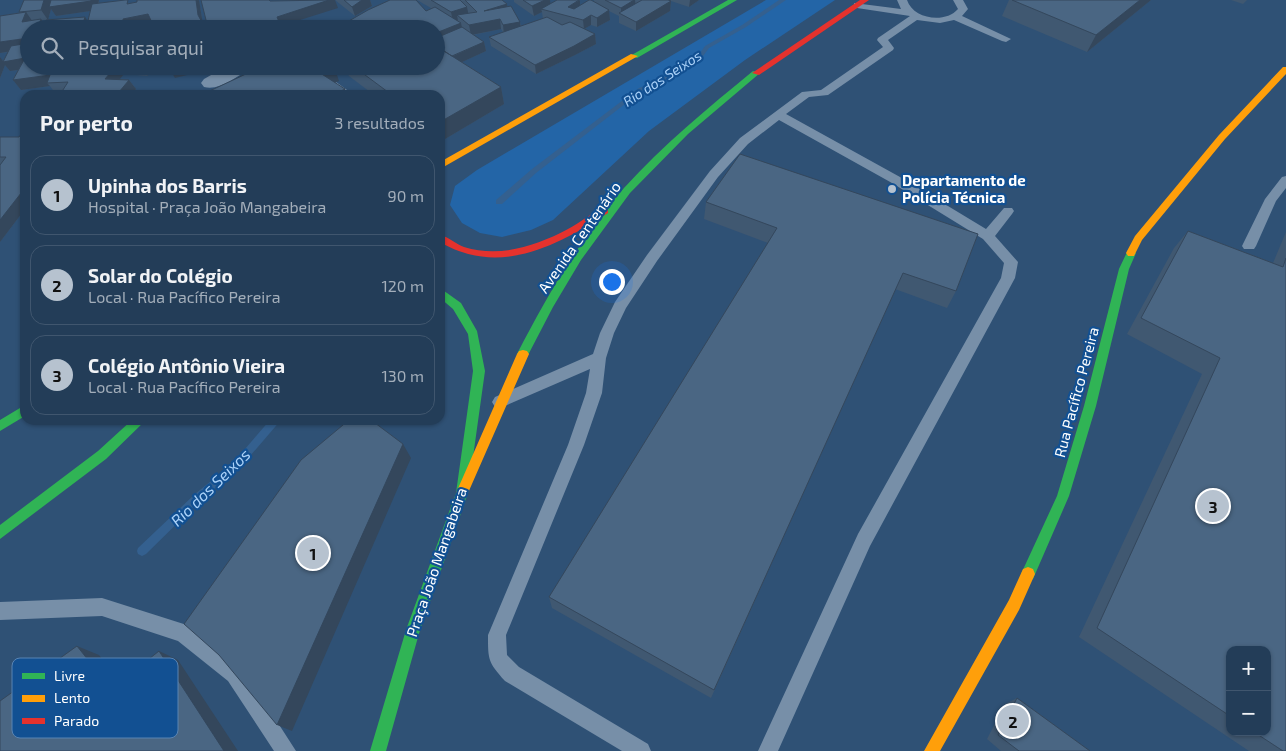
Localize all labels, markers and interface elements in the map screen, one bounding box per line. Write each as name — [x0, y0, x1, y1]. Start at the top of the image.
search box — [20, 20, 445, 75]
icon: search — [38, 34, 66, 62]
text: Pesquisar aqui — [78, 36, 204, 59]
water label: Rio dos Seixos — [620, 46, 704, 110]
text: Por perto — [40, 110, 133, 135]
text: 3 resultados — [335, 113, 425, 132]
place label: Departamento de Polícia Técnica — [902, 171, 1026, 206]
text: Upinha dos Barris — [88, 174, 247, 197]
street label: Avenida Centenário — [534, 178, 624, 296]
marker: Departamento de Polícia Técnica — [886, 183, 898, 195]
text: 1 — [54, 186, 60, 205]
text: 90 m — [388, 186, 424, 205]
text: Hospital · Praça João Mangabeira — [88, 197, 326, 216]
text: Solar do Colégio — [88, 264, 233, 287]
your location — [599, 269, 625, 295]
text: 2 — [52, 276, 62, 295]
text: 120 m — [381, 276, 424, 295]
text: Local · Rua Pacífico Pereira — [88, 287, 280, 306]
street label: Rua Pacífico Pereira — [1050, 325, 1102, 459]
text: Colégio Antônio Vieira — [88, 354, 285, 377]
text: 3 — [52, 366, 62, 385]
text: 130 m — [382, 366, 424, 385]
text: Local · Rua Pacífico Pereira — [88, 377, 280, 396]
water label: Rio dos Seixos — [166, 444, 254, 530]
street label: Praça João Mangabeira — [402, 485, 471, 639]
pin: 3 — [1197, 487, 1229, 525]
pin: 1 — [297, 534, 329, 572]
map controls — [1226, 646, 1271, 736]
button: + — [1226, 646, 1271, 691]
legend — [12, 658, 178, 738]
text: Livre — [54, 667, 85, 684]
text: Lento — [54, 689, 90, 706]
button: − — [1226, 691, 1271, 736]
pin: 2 — [997, 702, 1029, 740]
text: Parado — [54, 712, 99, 729]

